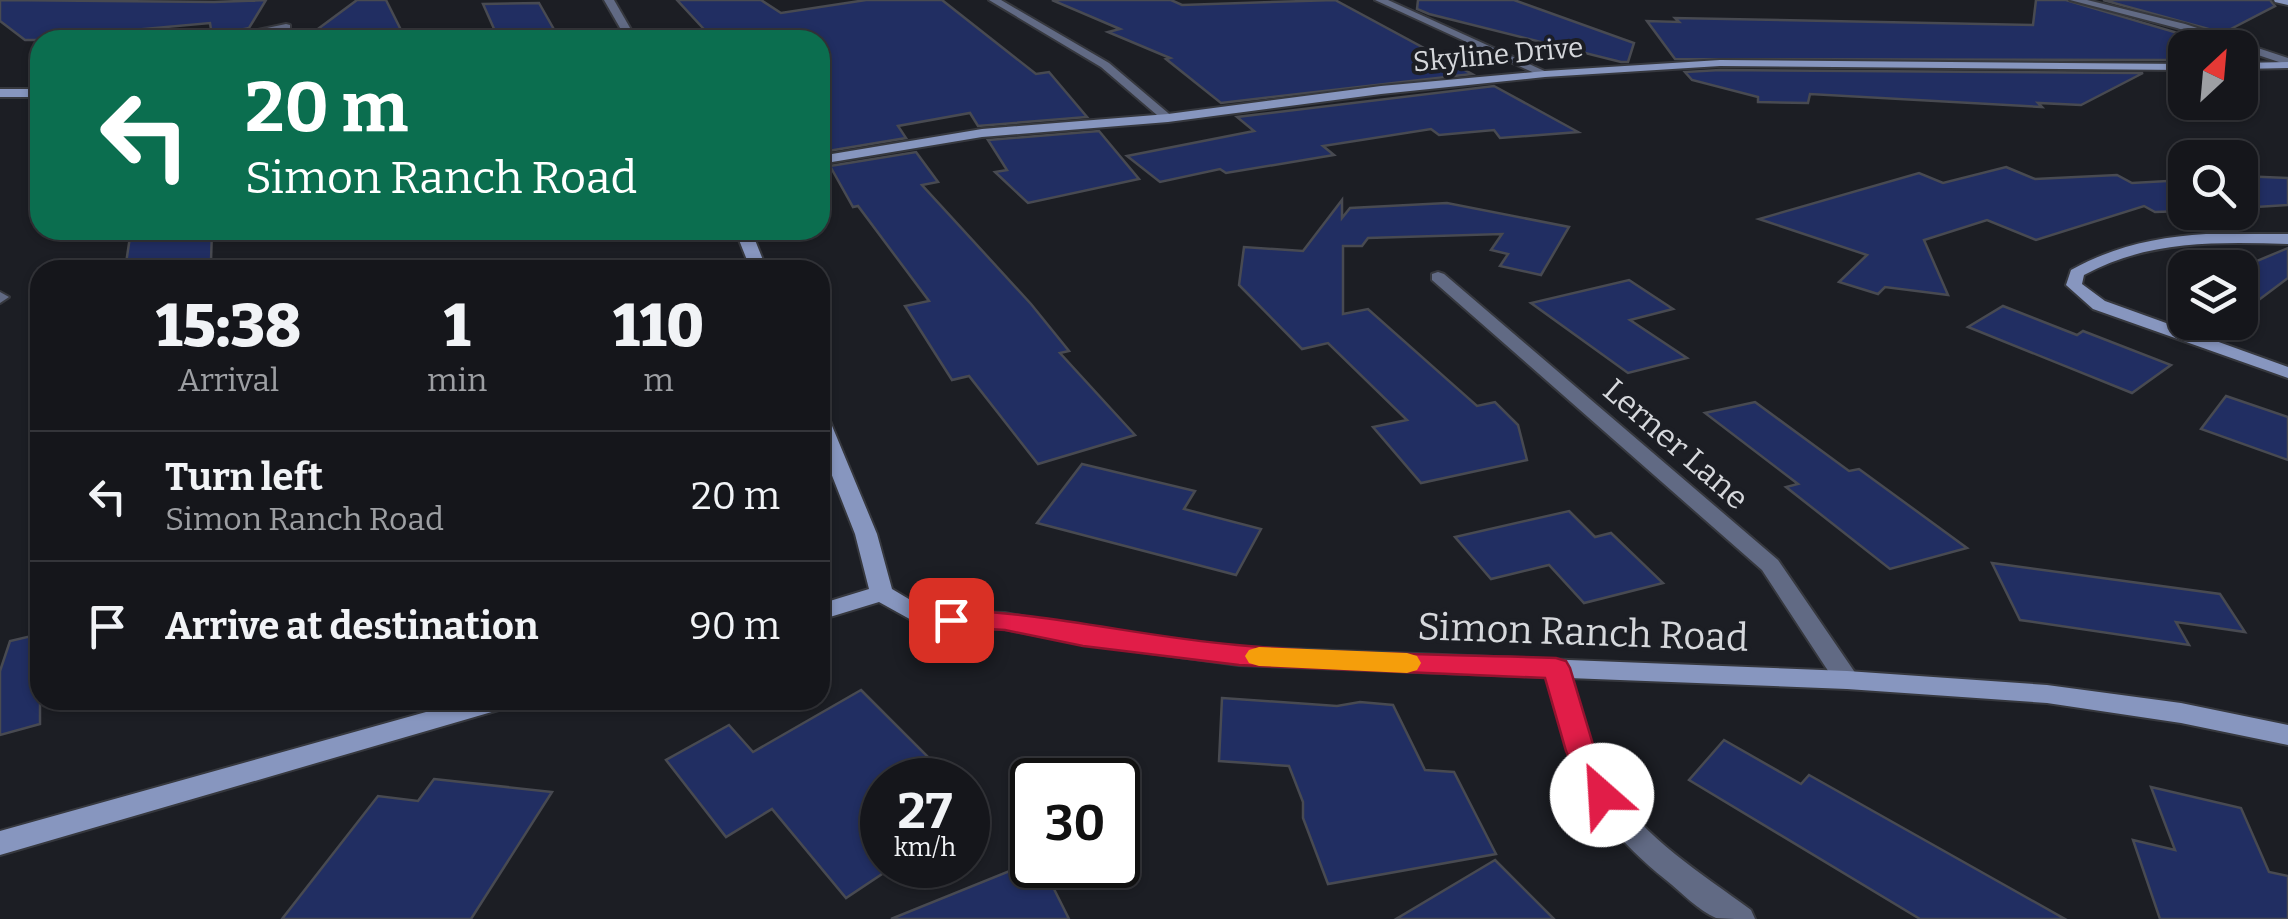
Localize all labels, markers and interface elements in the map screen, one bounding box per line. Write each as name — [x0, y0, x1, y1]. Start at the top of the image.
north arrow — [2168, 30, 2258, 120]
map controls — [2168, 30, 2258, 340]
street label: Skyline Drive — [1411, 31, 1585, 78]
text: 20 m — [245, 66, 408, 150]
icon: left — [80, 70, 210, 200]
button: search — [2168, 140, 2258, 230]
text: Simon Ranch Road — [245, 151, 637, 205]
button: layers — [2168, 250, 2258, 340]
text: 15:38 — [156, 290, 301, 362]
text: 1 — [444, 290, 470, 362]
text: 110 — [613, 290, 704, 362]
text: Arrival — [178, 361, 279, 399]
text: min — [427, 361, 487, 399]
text: m — [643, 361, 674, 399]
street label: Lerner Lane — [1596, 371, 1756, 517]
text: Turn left — [165, 454, 323, 500]
icon: left — [80, 469, 135, 524]
text: 20 m — [691, 473, 780, 519]
text: Simon Ranch Road — [165, 500, 444, 538]
pin — [909, 578, 994, 663]
icon: arrive — [924, 593, 979, 648]
icon: arrive — [80, 599, 135, 654]
text: Arrive at destination — [165, 603, 538, 649]
text: 90 m — [690, 603, 780, 649]
street label: Simon Ranch Road — [1417, 603, 1749, 661]
position arrow — [1550, 743, 1654, 847]
speed limit sign: 30 — [1010, 758, 1140, 888]
text: 27 — [898, 781, 952, 841]
text: km/h — [894, 833, 956, 863]

